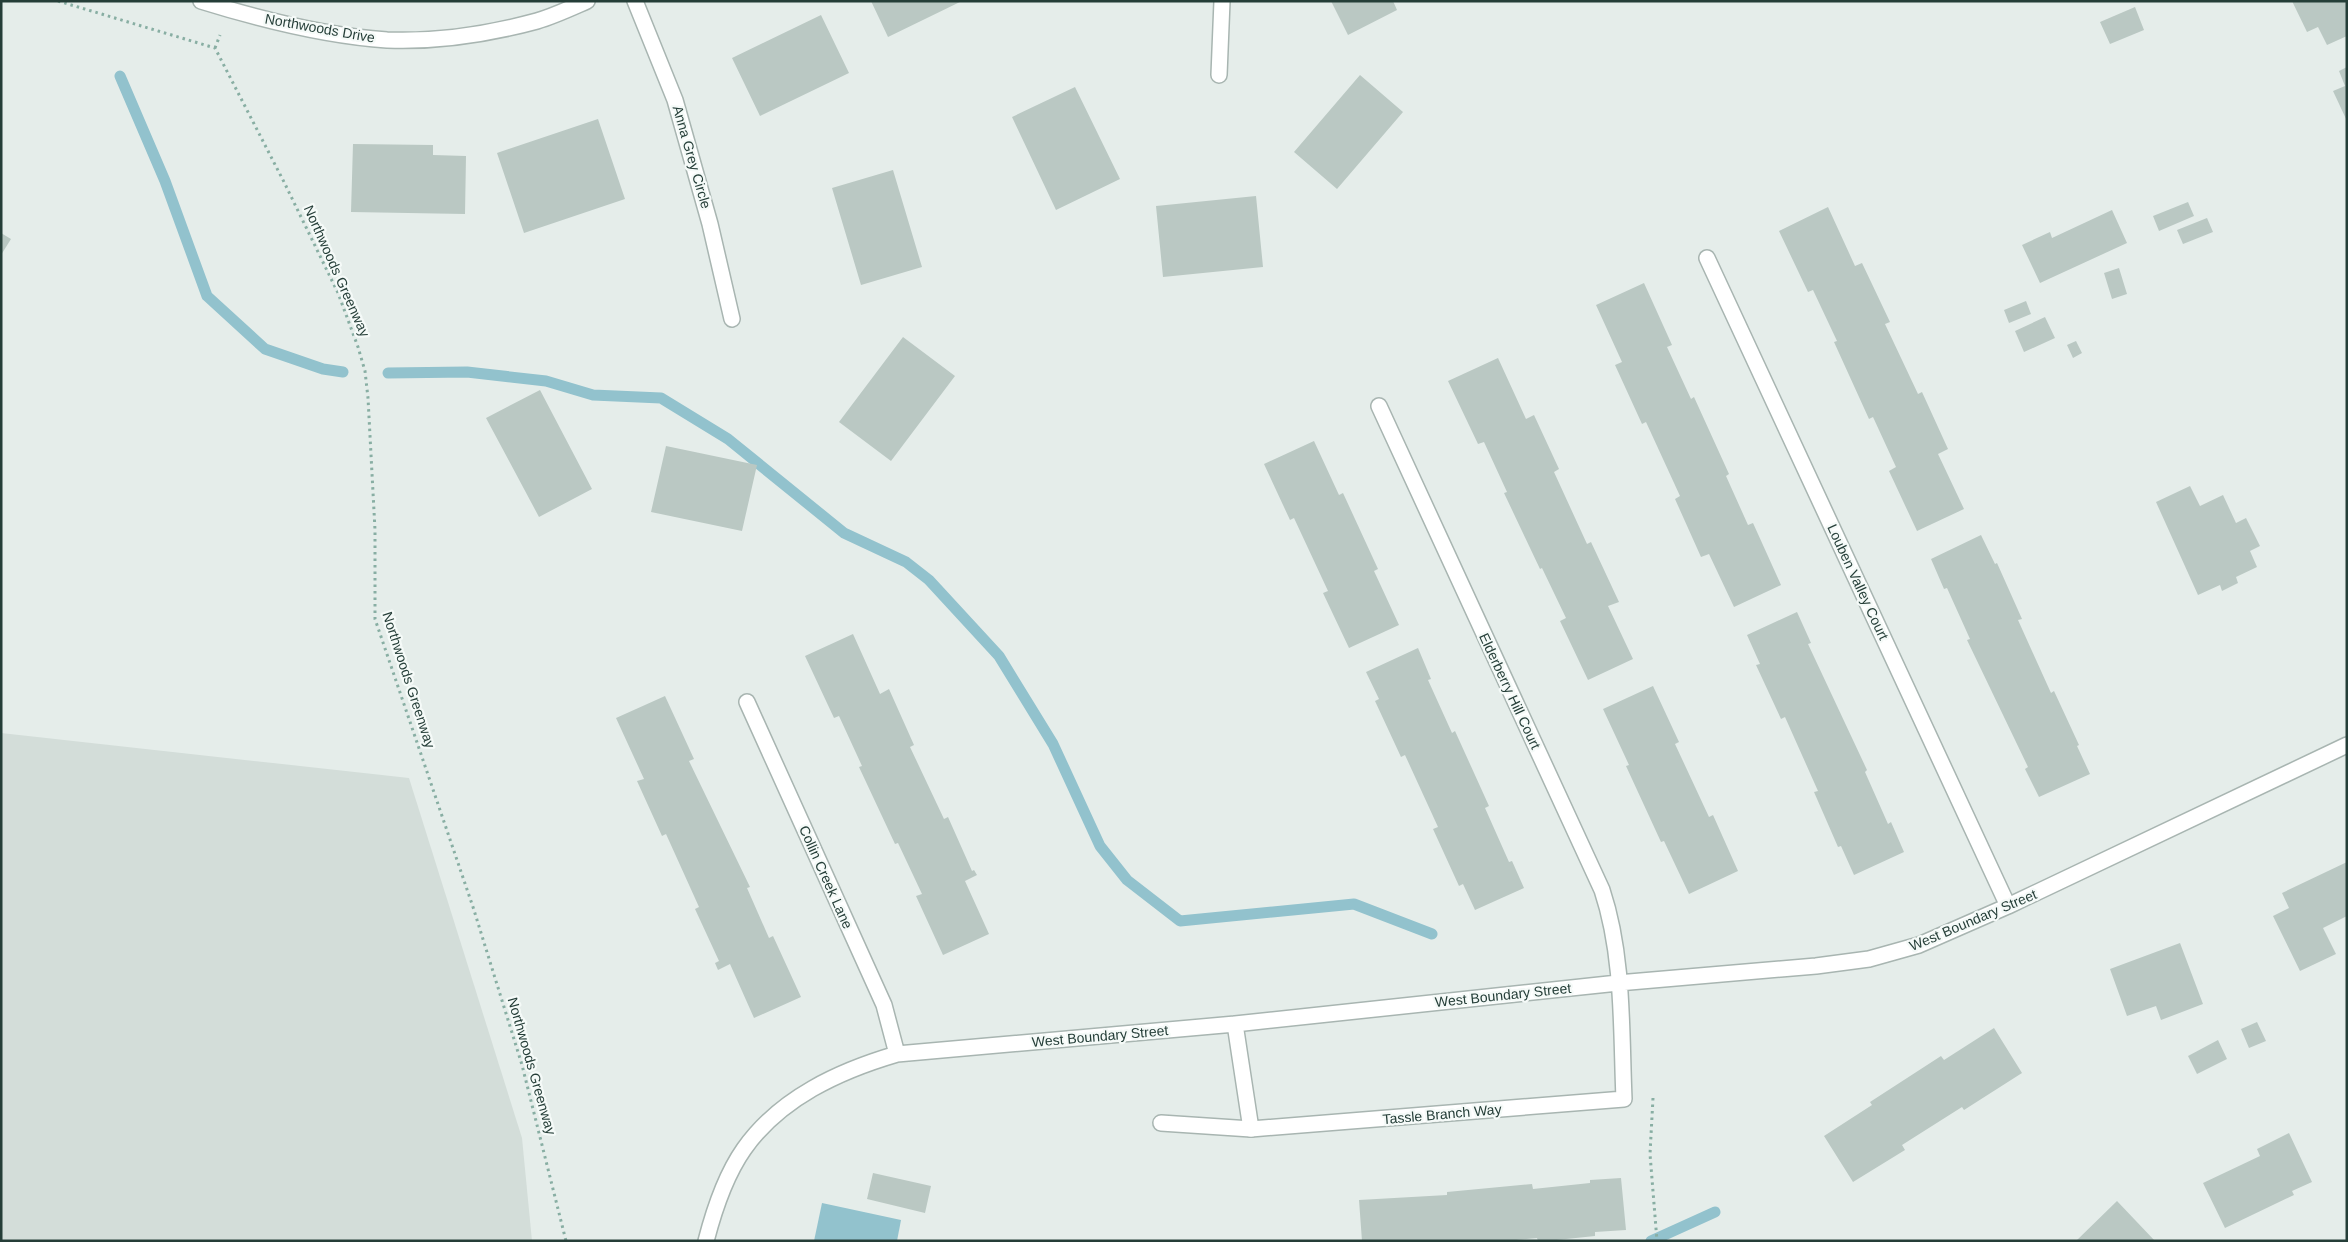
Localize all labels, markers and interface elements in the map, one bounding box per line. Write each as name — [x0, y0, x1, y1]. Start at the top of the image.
street label: Northwoods Drive — [264, 10, 376, 46]
street label: Anna Grey Circle — [670, 104, 714, 211]
street label: Northwoods Greenway — [301, 203, 373, 339]
street label: Louben Valley Court — [1824, 522, 1892, 642]
street label: Northwoods Greenway — [379, 610, 439, 750]
street label: Elderberry Hill Court — [1476, 631, 1544, 752]
street label: Collin Creek Lane — [796, 823, 856, 931]
street label: West Boundary Street — [1907, 886, 2039, 954]
street label: West Boundary Street — [1434, 980, 1572, 1010]
street label: Northwoods Greenway — [505, 995, 559, 1137]
street label: West Boundary Street — [1031, 1022, 1169, 1050]
street label: Tassle Branch Way — [1382, 1101, 1502, 1127]

